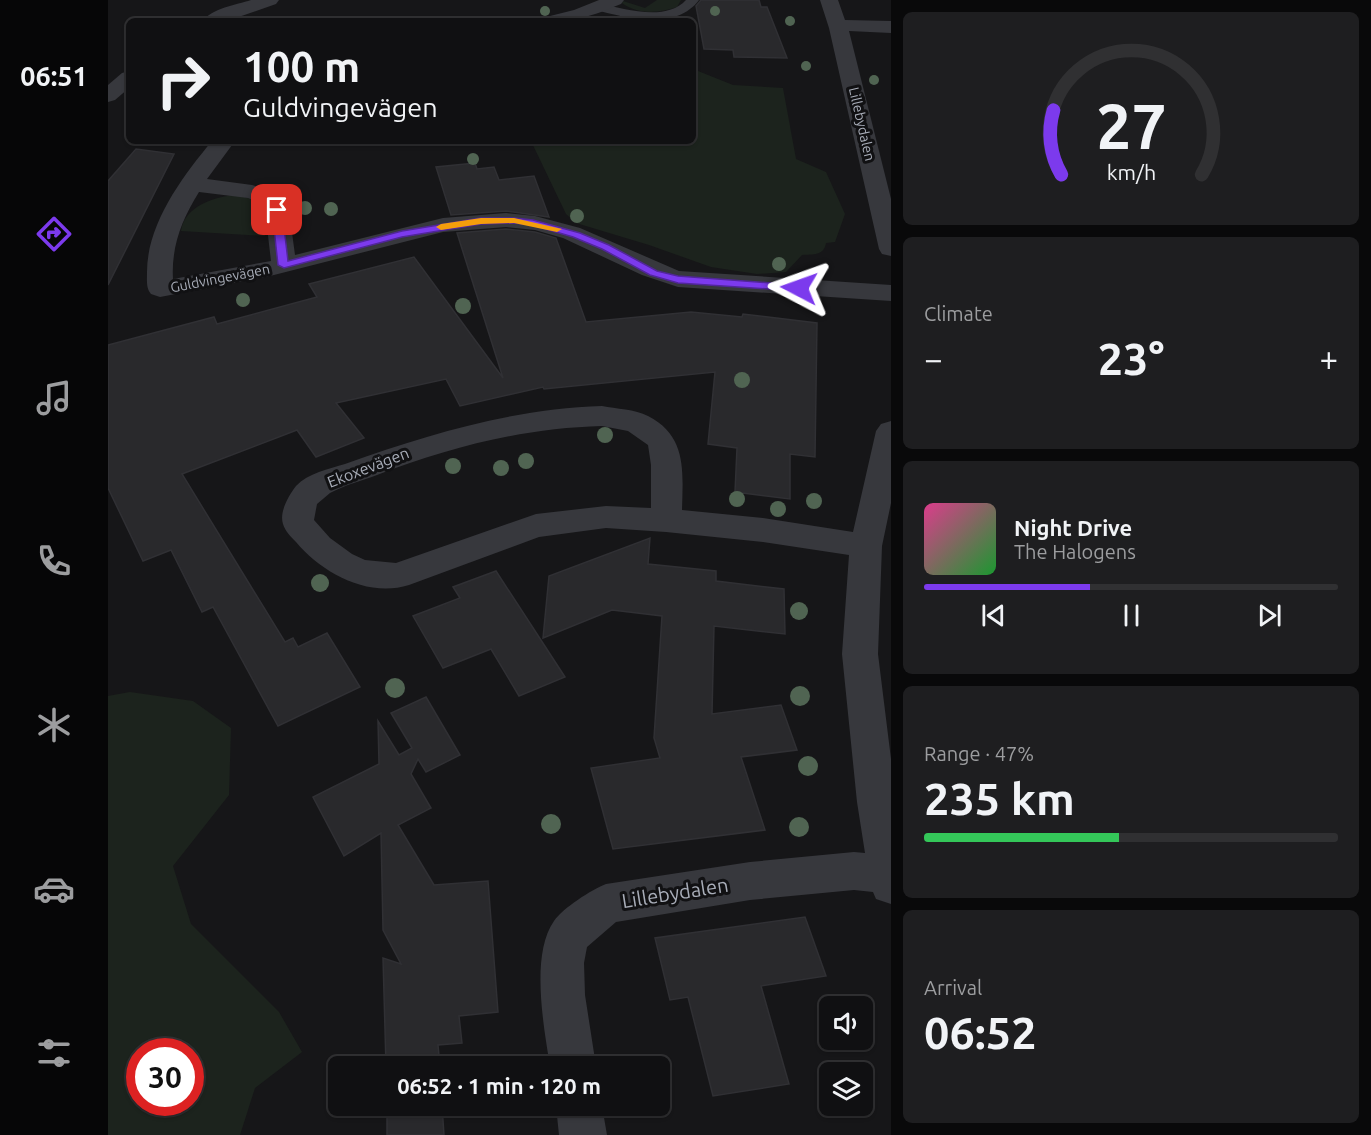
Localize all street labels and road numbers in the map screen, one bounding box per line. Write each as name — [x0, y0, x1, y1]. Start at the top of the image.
street label: Lillebydalen — [846, 86, 878, 162]
street label: Guldvingevägen — [169, 261, 271, 295]
street label: Ekoxevägen — [325, 443, 411, 491]
street label: Lillebydalen — [620, 873, 730, 912]

